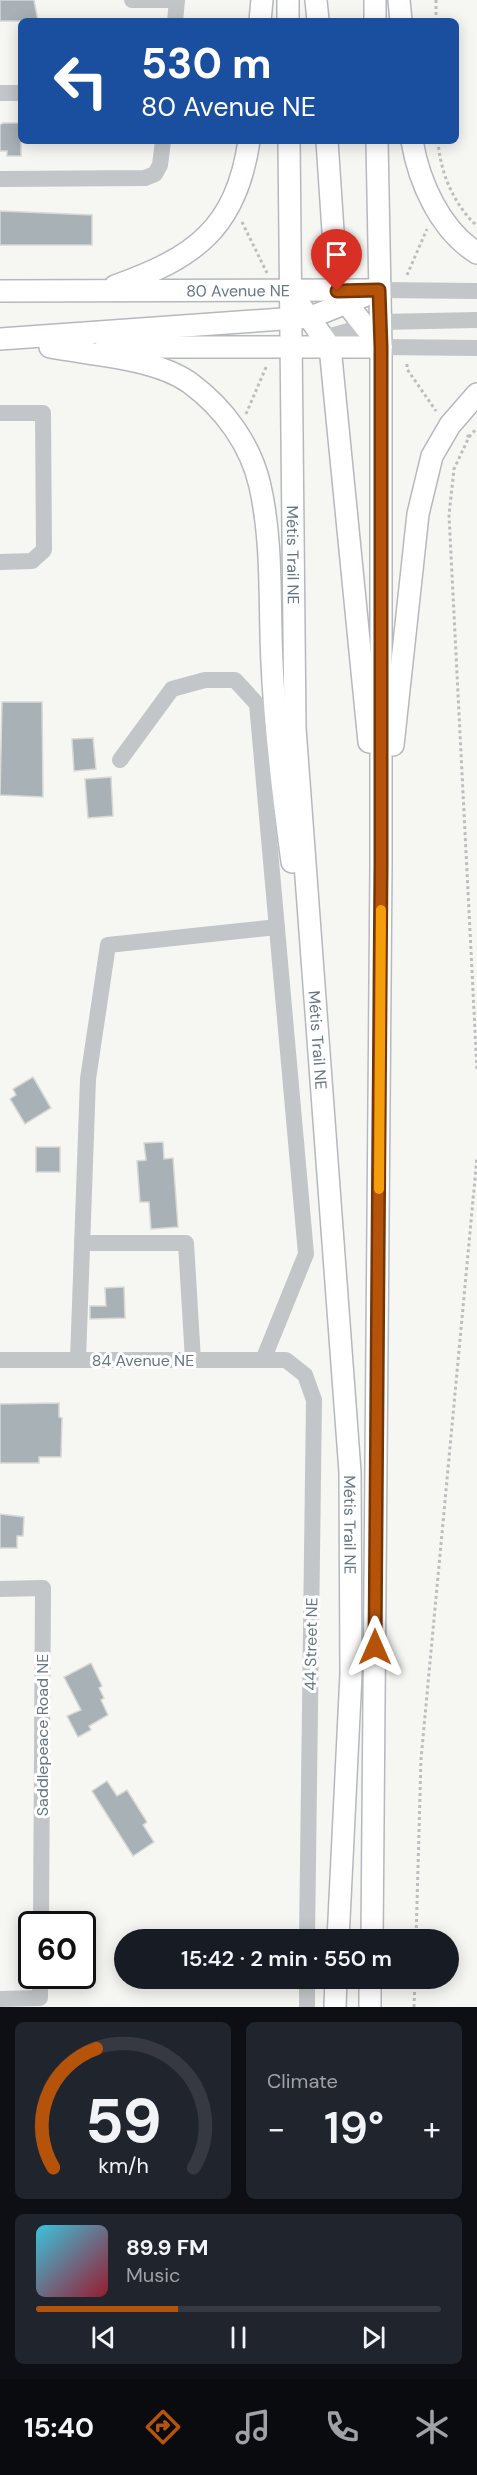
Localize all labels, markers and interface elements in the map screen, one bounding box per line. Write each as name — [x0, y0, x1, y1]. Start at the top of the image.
text: 530 m — [141, 36, 271, 91]
icon: left — [42, 42, 120, 120]
text: 80 Avenue NE — [141, 89, 316, 124]
pin — [311, 229, 362, 291]
icon: arrive — [320, 238, 353, 271]
street label: 80 Avenue NE — [186, 280, 290, 301]
street label: Métis Trail NE — [282, 505, 304, 605]
street label: Métis Trail NE — [304, 990, 332, 1090]
street label: 84 Avenue NE — [92, 1350, 194, 1371]
street label: Métis Trail NE — [340, 1475, 361, 1575]
street label: 44 Street NE — [300, 1597, 322, 1691]
position arrow — [343, 1615, 407, 1679]
street label: Saddlepeace Road NE — [32, 1654, 53, 1816]
speed limit sign: 60 — [18, 1911, 96, 1989]
text: 15:42 · 2 min · 550 m — [181, 1944, 392, 1973]
text: Climate — [267, 2068, 338, 2094]
text: 59 — [85, 2080, 161, 2161]
text: 19° — [324, 2098, 384, 2157]
text: − — [267, 2107, 285, 2150]
text: + — [423, 2107, 441, 2150]
text: km/h — [98, 2152, 148, 2180]
text: 89.9 FM — [126, 2233, 208, 2262]
text: Music — [126, 2262, 181, 2288]
icon: previous — [87, 2321, 120, 2354]
icon: pause — [222, 2321, 255, 2354]
icon: next — [357, 2321, 390, 2354]
icon: directions — [142, 2406, 184, 2448]
icon: music — [232, 2406, 274, 2448]
icon: phone — [321, 2406, 363, 2448]
icon: climate — [411, 2406, 453, 2448]
text: 15:40 — [24, 2410, 94, 2445]

